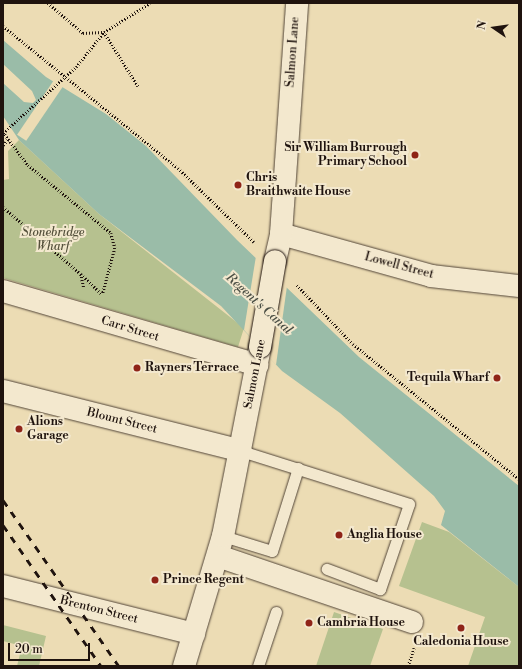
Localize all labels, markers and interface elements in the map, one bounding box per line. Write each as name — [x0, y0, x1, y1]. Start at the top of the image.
north arrow — [474, 8, 514, 48]
street label: Salmon Lane — [283, 16, 303, 88]
text: N — [475, 19, 490, 31]
place label: Sir William Burrough Primary School — [285, 141, 407, 169]
marker: Sir William Burrough Primary School — [410, 150, 420, 160]
place label: Chris Braithwaite House — [246, 171, 351, 199]
marker: Chris Braithwaite House — [233, 180, 243, 190]
park label: Stonebridge Wharf — [22, 226, 84, 254]
street label: Lowell Street — [363, 250, 435, 282]
water label: Regent's Canal — [222, 270, 296, 338]
street label: Carr Street — [99, 313, 161, 345]
street label: Salmon Lane — [241, 338, 269, 410]
place label: Rayners Terrace — [145, 361, 239, 375]
marker: Rayners Terrace — [132, 363, 142, 373]
place label: Tequila Wharf — [407, 371, 489, 385]
marker: Tequila Wharf — [492, 373, 502, 383]
street label: Blount Street — [85, 405, 159, 437]
place label: Alions Garage — [27, 415, 69, 443]
marker: Alions Garage — [14, 424, 24, 434]
place label: Anglia House — [347, 528, 422, 542]
marker: Anglia House — [334, 530, 344, 540]
place label: Prince Regent — [163, 573, 244, 587]
marker: Prince Regent — [150, 575, 160, 585]
street label: Brenton Street — [59, 593, 139, 627]
place label: Cambria House — [317, 616, 405, 630]
marker: Cambria House — [304, 618, 314, 628]
marker: Caledonia House — [456, 623, 466, 633]
scale bar — [10, 635, 92, 661]
place label: Caledonia House — [413, 635, 509, 649]
text: 20 m — [15, 642, 43, 657]

